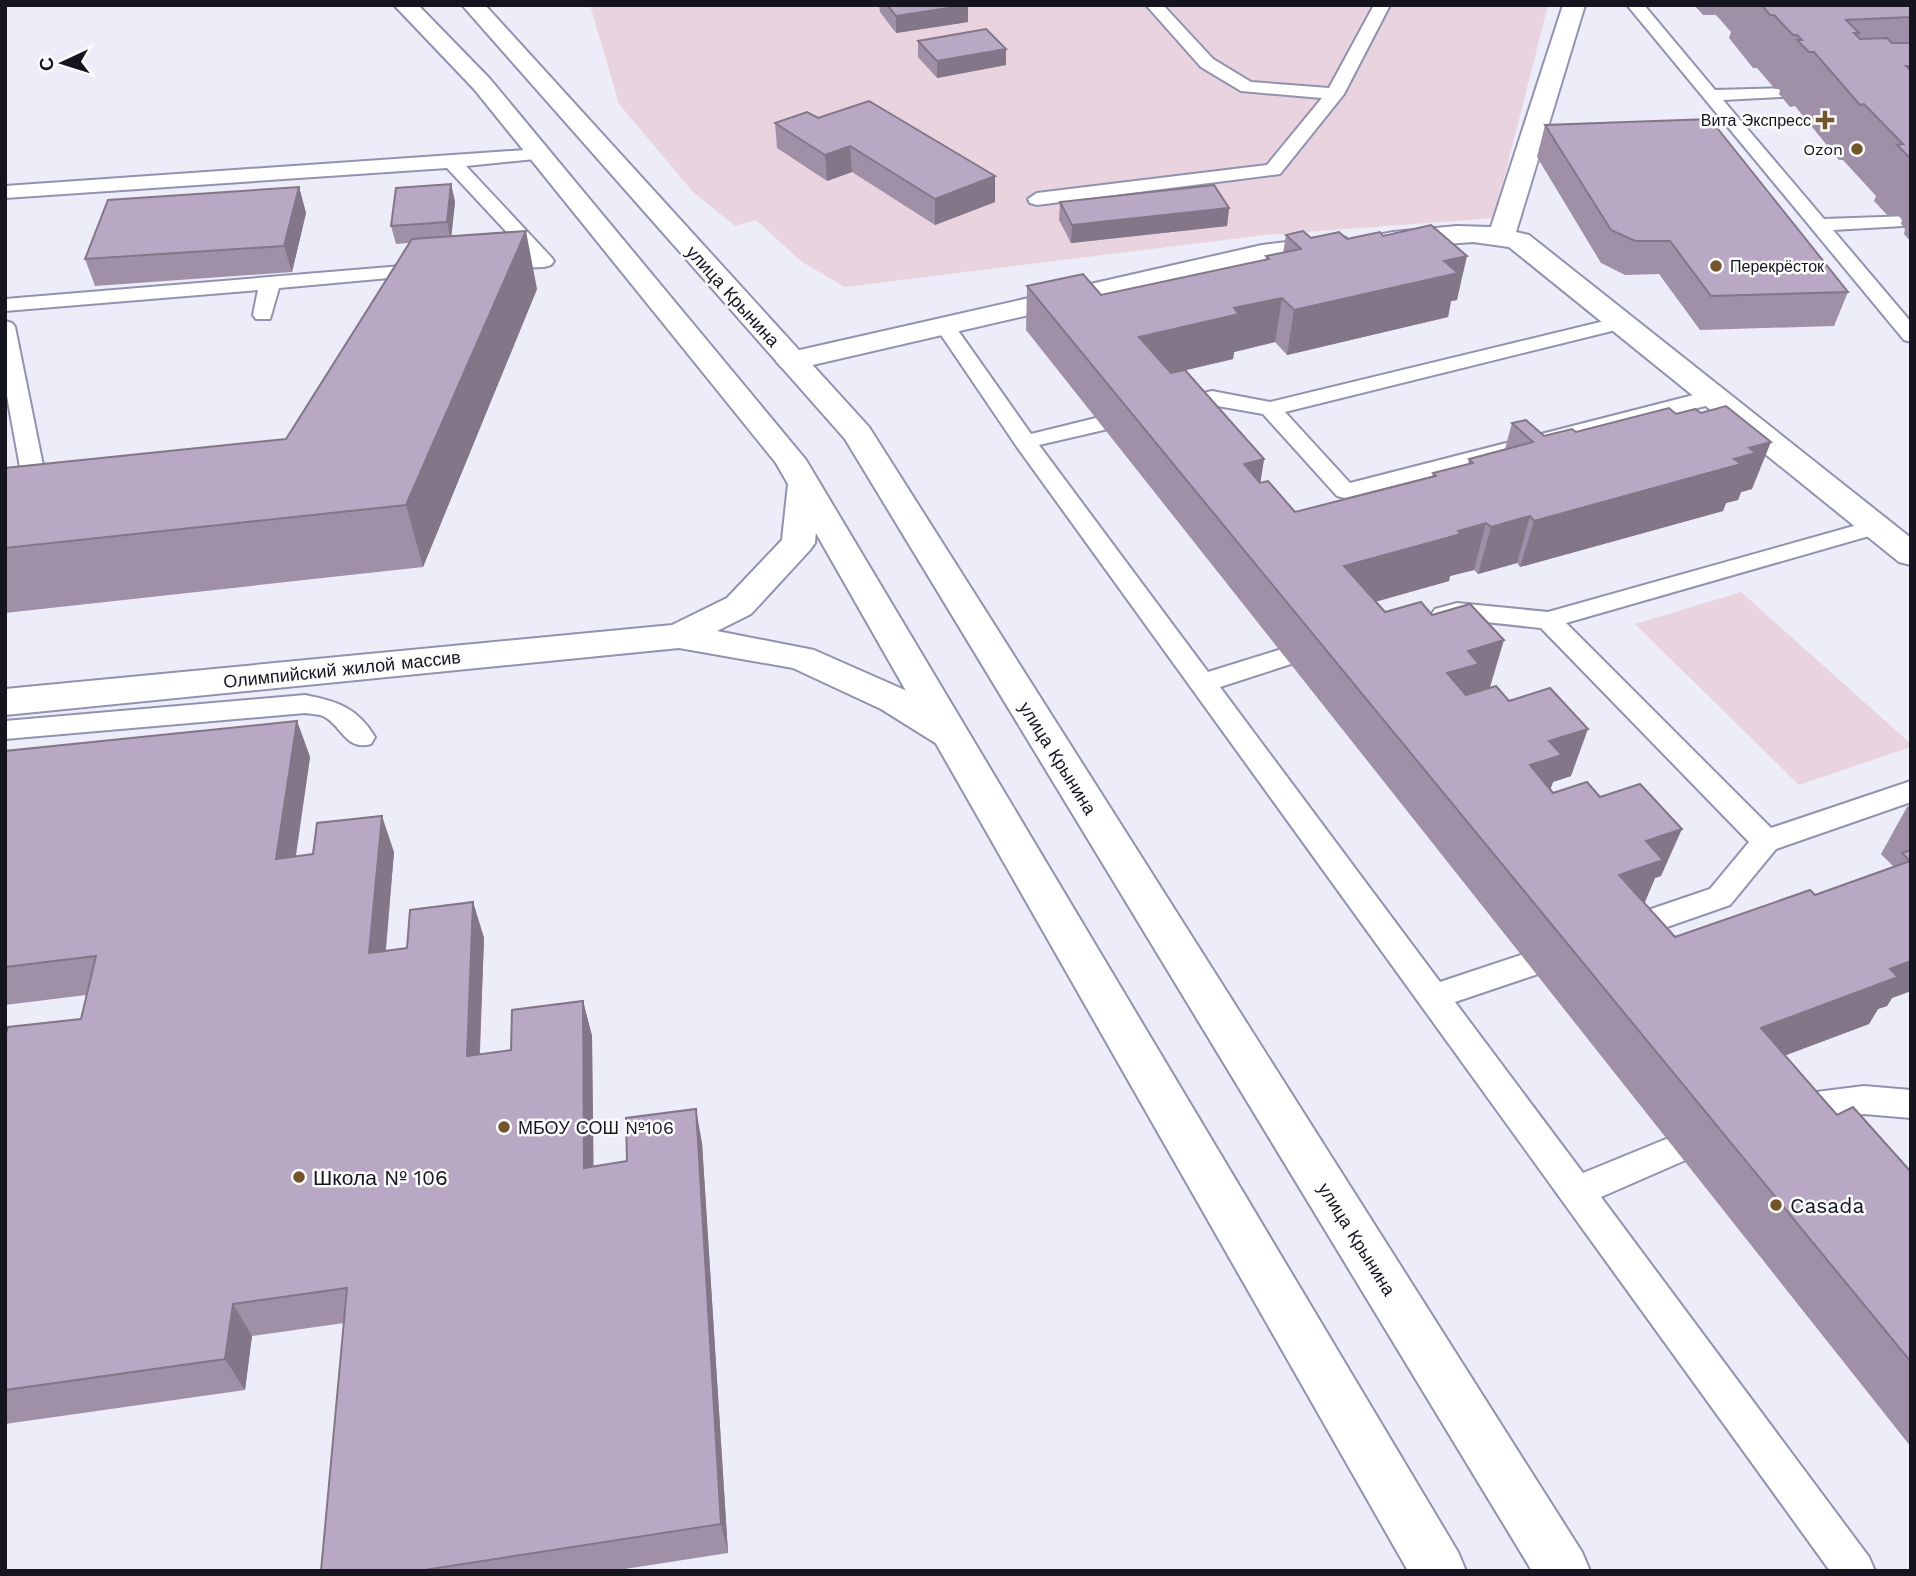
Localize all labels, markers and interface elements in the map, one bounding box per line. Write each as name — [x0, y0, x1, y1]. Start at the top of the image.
north arrow — [28, 28, 98, 98]
text: С — [35, 56, 58, 72]
place label: Вита Экспресс — [1701, 111, 1811, 130]
marker: Вита Экспресс — [1817, 112, 1833, 128]
place label: Ozon — [1803, 140, 1843, 159]
marker: Ozon — [1849, 141, 1865, 157]
street label: улица Крынина — [682, 241, 785, 352]
place label: Перекрёсток — [1730, 257, 1825, 276]
marker: Перекрёсток — [1708, 258, 1724, 274]
street label: Олимпийский жилой массив — [222, 646, 462, 692]
street label: улица Крынина — [1015, 698, 1102, 819]
place label: МБОУ СОШ №106 — [518, 1117, 674, 1138]
marker: МБОУ СОШ №106 — [496, 1119, 512, 1135]
place label: Школа № 106 — [313, 1165, 448, 1190]
marker: Школа № 106 — [291, 1169, 307, 1185]
street label: улица Крынина — [1314, 1179, 1401, 1300]
place label: Casada — [1790, 1193, 1864, 1218]
marker: Casada — [1768, 1197, 1784, 1213]

